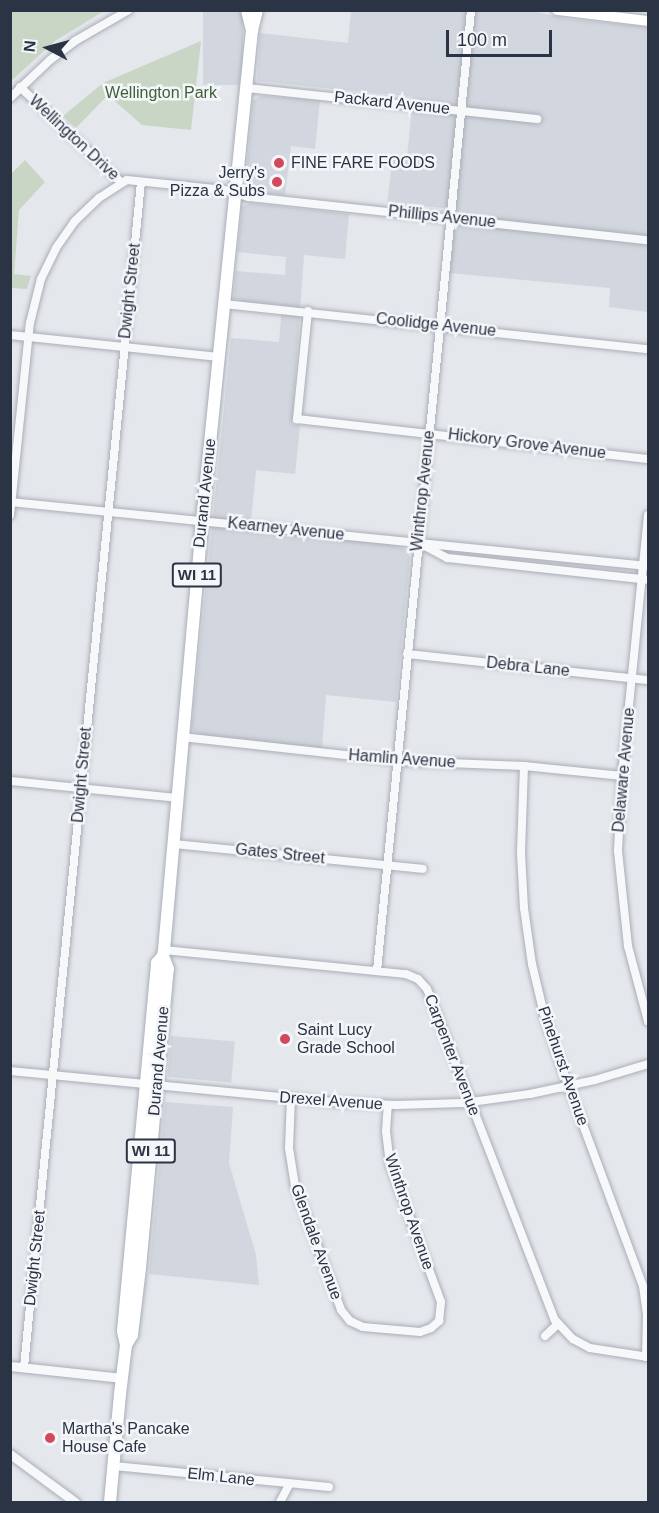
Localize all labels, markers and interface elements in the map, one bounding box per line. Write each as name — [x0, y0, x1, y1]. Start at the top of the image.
north arrow — [18, 18, 78, 78]
scale bar — [449, 18, 556, 56]
text: 100 m — [457, 30, 507, 50]
text: N — [21, 39, 39, 53]
park label: Wellington Park — [105, 83, 217, 103]
street label: Packard Avenue — [333, 87, 451, 119]
street label: Wellington Drive — [25, 91, 123, 185]
place label: FINE FARE FOODS — [291, 153, 435, 173]
marker: FINE FARE FOODS — [272, 156, 286, 170]
place label: Jerry's Pizza & Subs — [170, 163, 265, 201]
marker: Jerry's Pizza & Subs — [270, 175, 284, 189]
street label: Phillips Avenue — [387, 202, 497, 232]
street label: Dwight Street — [115, 242, 145, 340]
street label: Coolidge Avenue — [375, 309, 497, 341]
street label: Hickory Grove Avenue — [447, 425, 607, 463]
street label: Winthrop Avenue — [407, 429, 439, 553]
street label: Durand Avenue — [190, 437, 220, 549]
street label: Kearney Avenue — [226, 513, 346, 545]
road number: WI 11 — [172, 563, 222, 587]
street label: Debra Lane — [485, 653, 571, 681]
street label: Delaware Avenue — [609, 706, 639, 834]
street label: Dwight Street — [68, 726, 96, 824]
street label: Hamlin Avenue — [347, 746, 457, 772]
street label: Gates Street — [234, 840, 326, 868]
street label: Carpenter Avenue — [420, 991, 484, 1119]
street label: Pinehurst Avenue — [533, 1003, 593, 1129]
street label: Durand Avenue — [145, 1005, 173, 1117]
place label: Saint Lucy Grade School — [297, 1020, 395, 1058]
marker: Saint Lucy Grade School — [278, 1032, 292, 1046]
street label: Drexel Avenue — [278, 1088, 384, 1114]
road number: WI 11 — [126, 1139, 176, 1163]
street label: Winthrop Avenue — [380, 1151, 438, 1273]
street label: Glendale Avenue — [286, 1181, 346, 1303]
street label: Dwight Street — [20, 1209, 50, 1307]
place label: Martha's Pancake House Cafe — [62, 1419, 190, 1457]
marker: Martha's Pancake House Cafe — [43, 1431, 57, 1445]
street label: Elm Lane — [186, 1464, 256, 1490]

